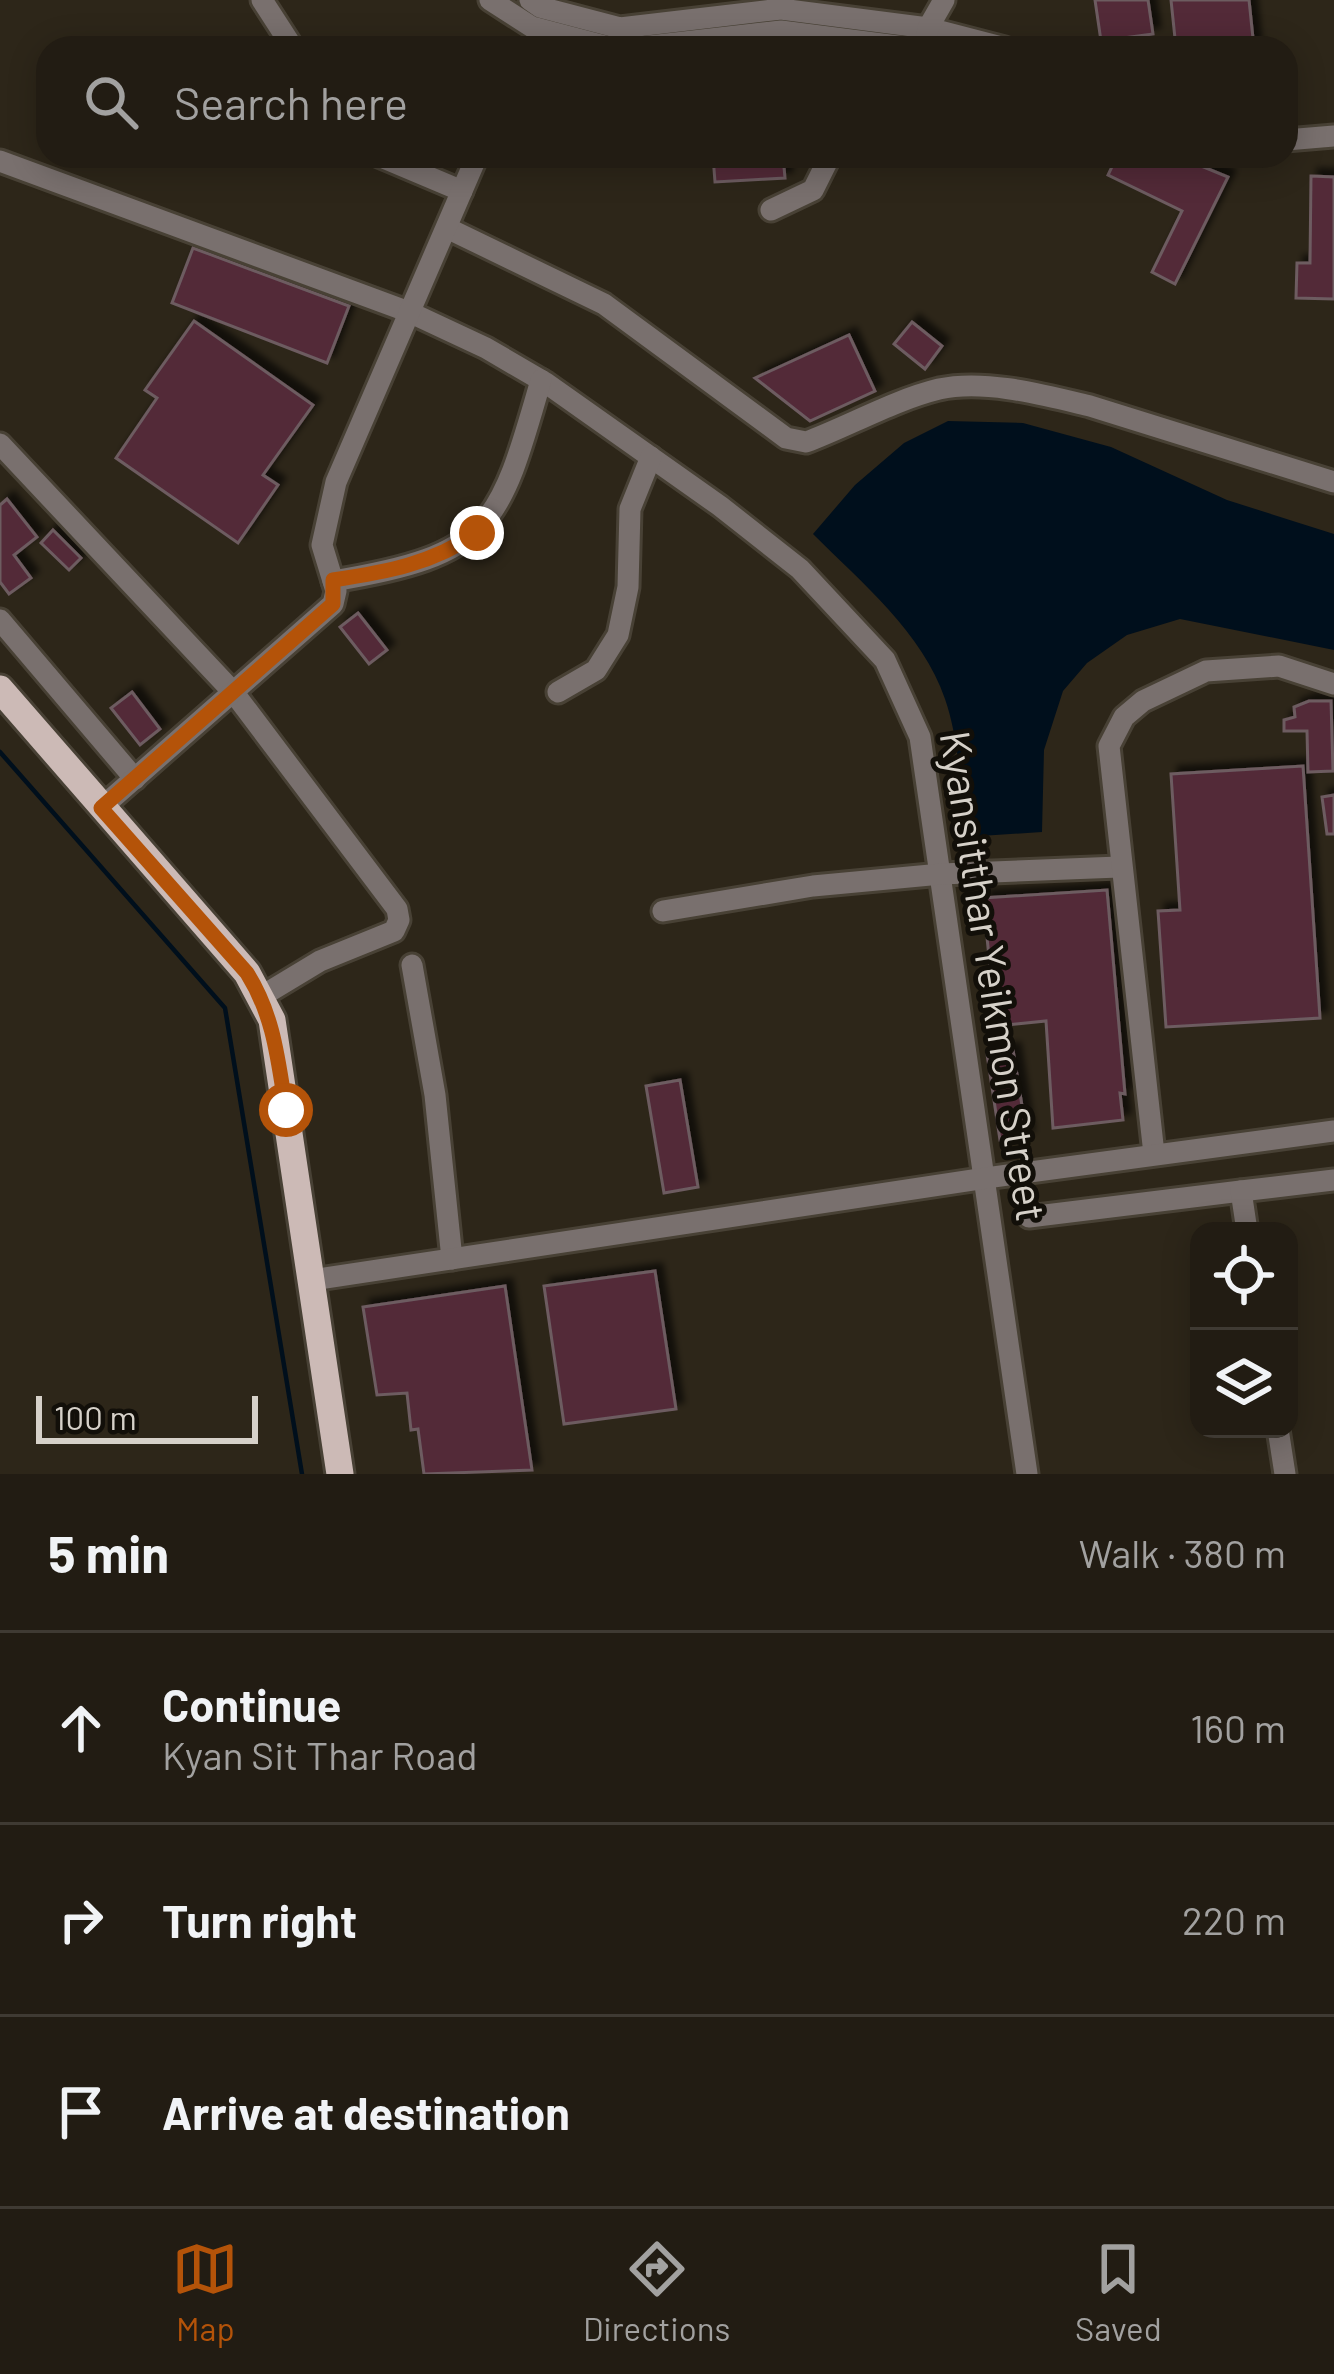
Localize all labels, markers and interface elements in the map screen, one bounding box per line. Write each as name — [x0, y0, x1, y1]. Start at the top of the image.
search box — [36, 36, 1298, 168]
icon: search — [78, 69, 144, 135]
text: Search here — [174, 75, 408, 129]
route end — [450, 506, 504, 560]
street label: Kyansitthar Yeikmon Street — [931, 727, 1058, 1224]
route start — [259, 1083, 313, 1137]
map controls — [1190, 1222, 1298, 1438]
button: locate — [1190, 1222, 1298, 1330]
button: layers — [1190, 1330, 1298, 1438]
scale bar — [36, 1390, 258, 1443]
text: 100 m — [54, 1397, 137, 1437]
text: 5 min — [48, 1522, 169, 1583]
text: Walk · 380 m — [1079, 1529, 1286, 1576]
text: Continue — [162, 1677, 341, 1731]
icon: ahead — [48, 1695, 114, 1761]
text: 160 m — [1190, 1704, 1286, 1751]
text: Kyan Sit Thar Road — [162, 1731, 477, 1778]
icon: right — [48, 1887, 114, 1953]
text: Turn right — [162, 1893, 357, 1947]
text: 220 m — [1182, 1896, 1286, 1943]
icon: arrive — [48, 2079, 114, 2145]
text: Arrive at destination — [162, 2085, 570, 2139]
tab: Map — [172, 2236, 238, 2348]
tab: Directions — [583, 2236, 730, 2348]
tab: Saved — [1075, 2236, 1162, 2348]

